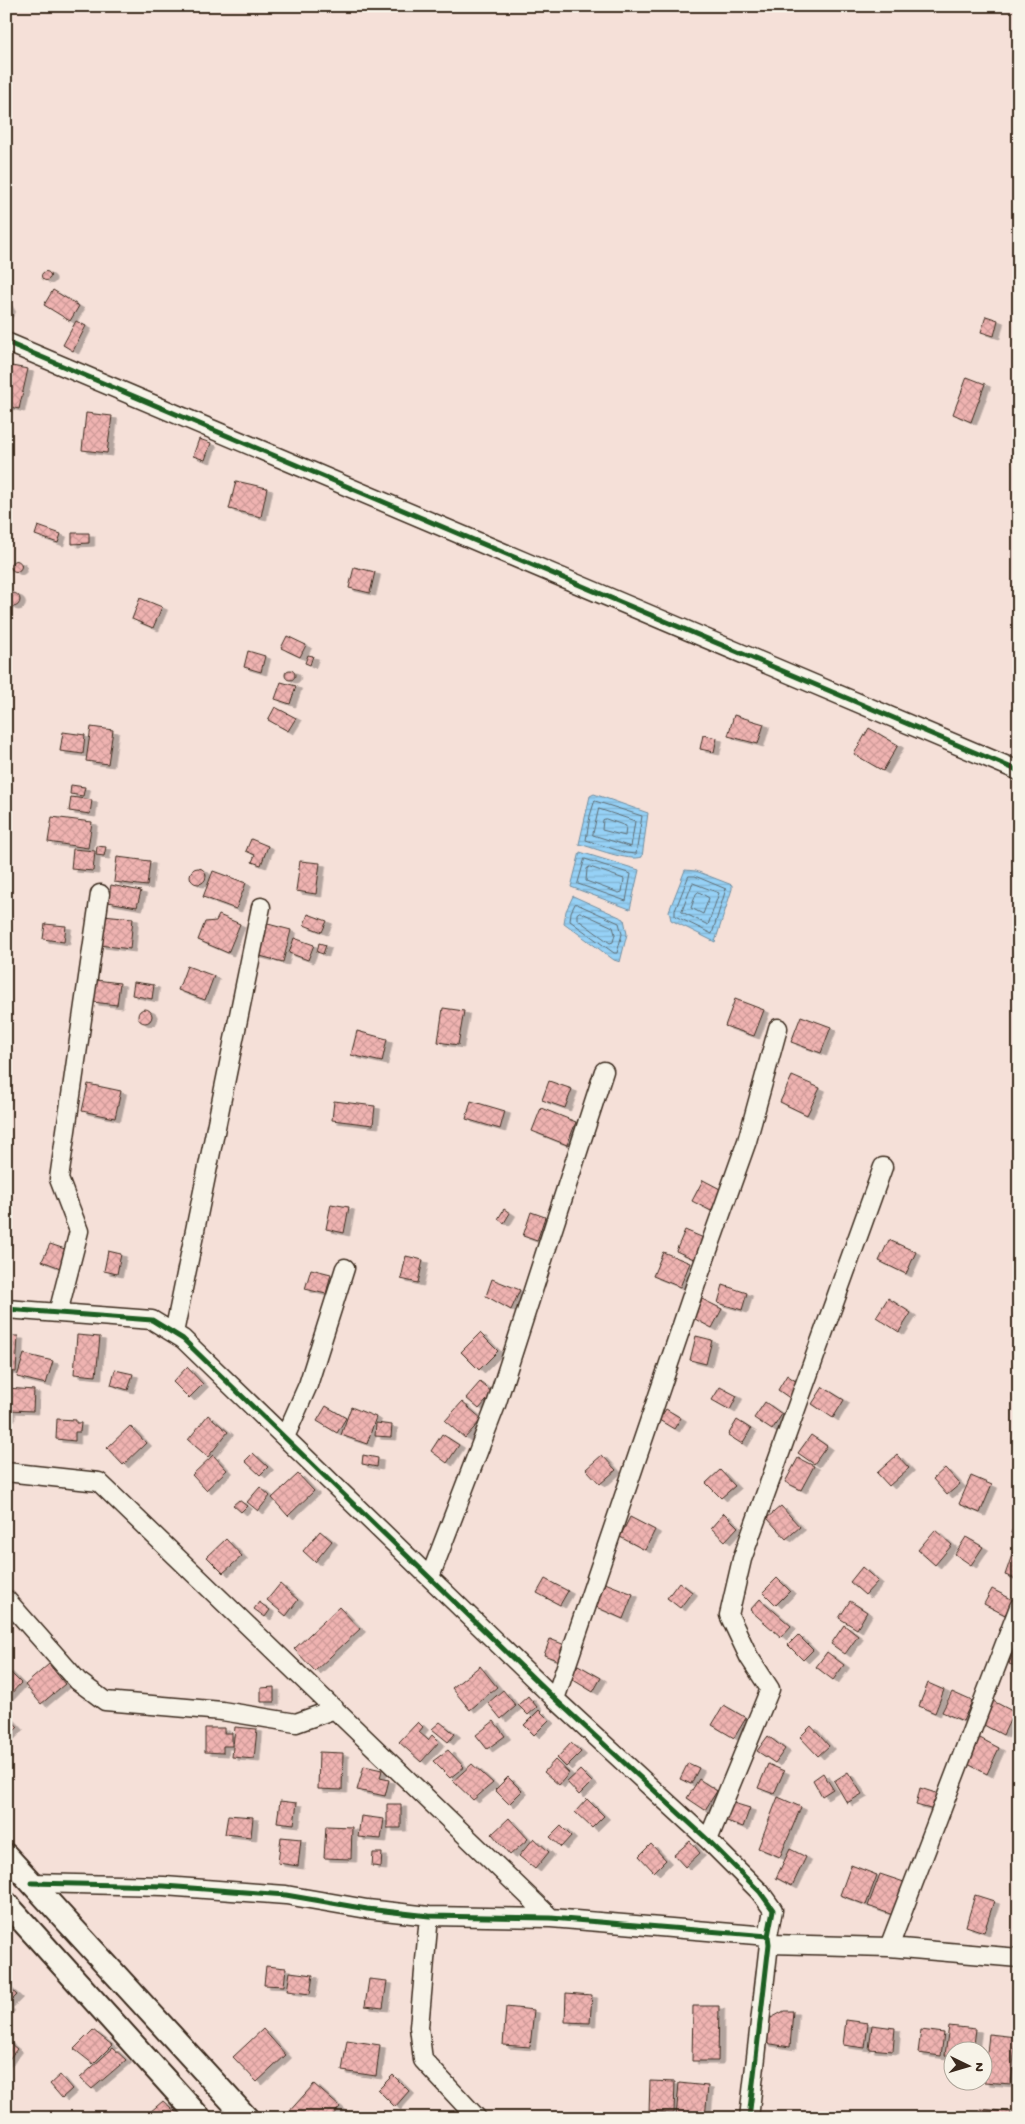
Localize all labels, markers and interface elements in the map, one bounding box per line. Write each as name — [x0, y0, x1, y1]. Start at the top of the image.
north arrow — [942, 2042, 992, 2092]
text: N — [970, 2062, 987, 2072]

